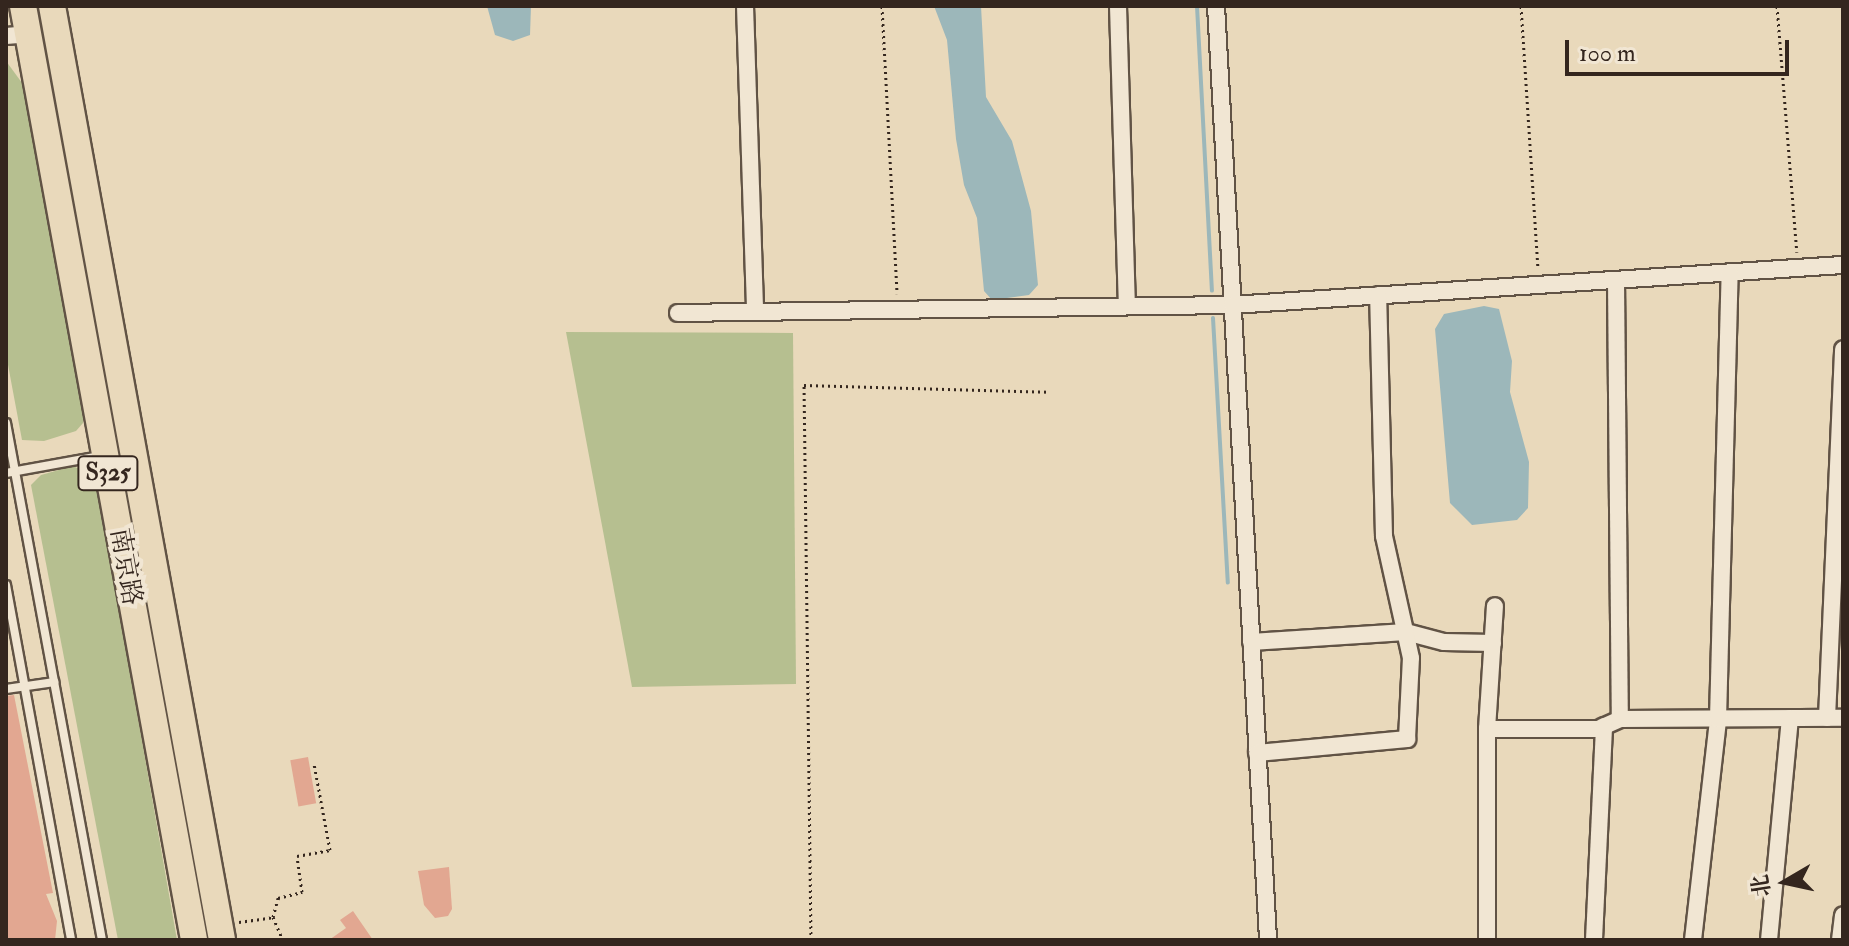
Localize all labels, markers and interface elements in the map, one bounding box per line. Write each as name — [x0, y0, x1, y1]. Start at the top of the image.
scale bar — [1569, 24, 1793, 74]
text: 100 m — [1579, 38, 1636, 69]
road number: S325 — [76, 453, 140, 493]
street label: 南京路 — [103, 526, 147, 608]
north arrow — [1745, 842, 1825, 922]
text: 北 — [1746, 873, 1777, 899]

